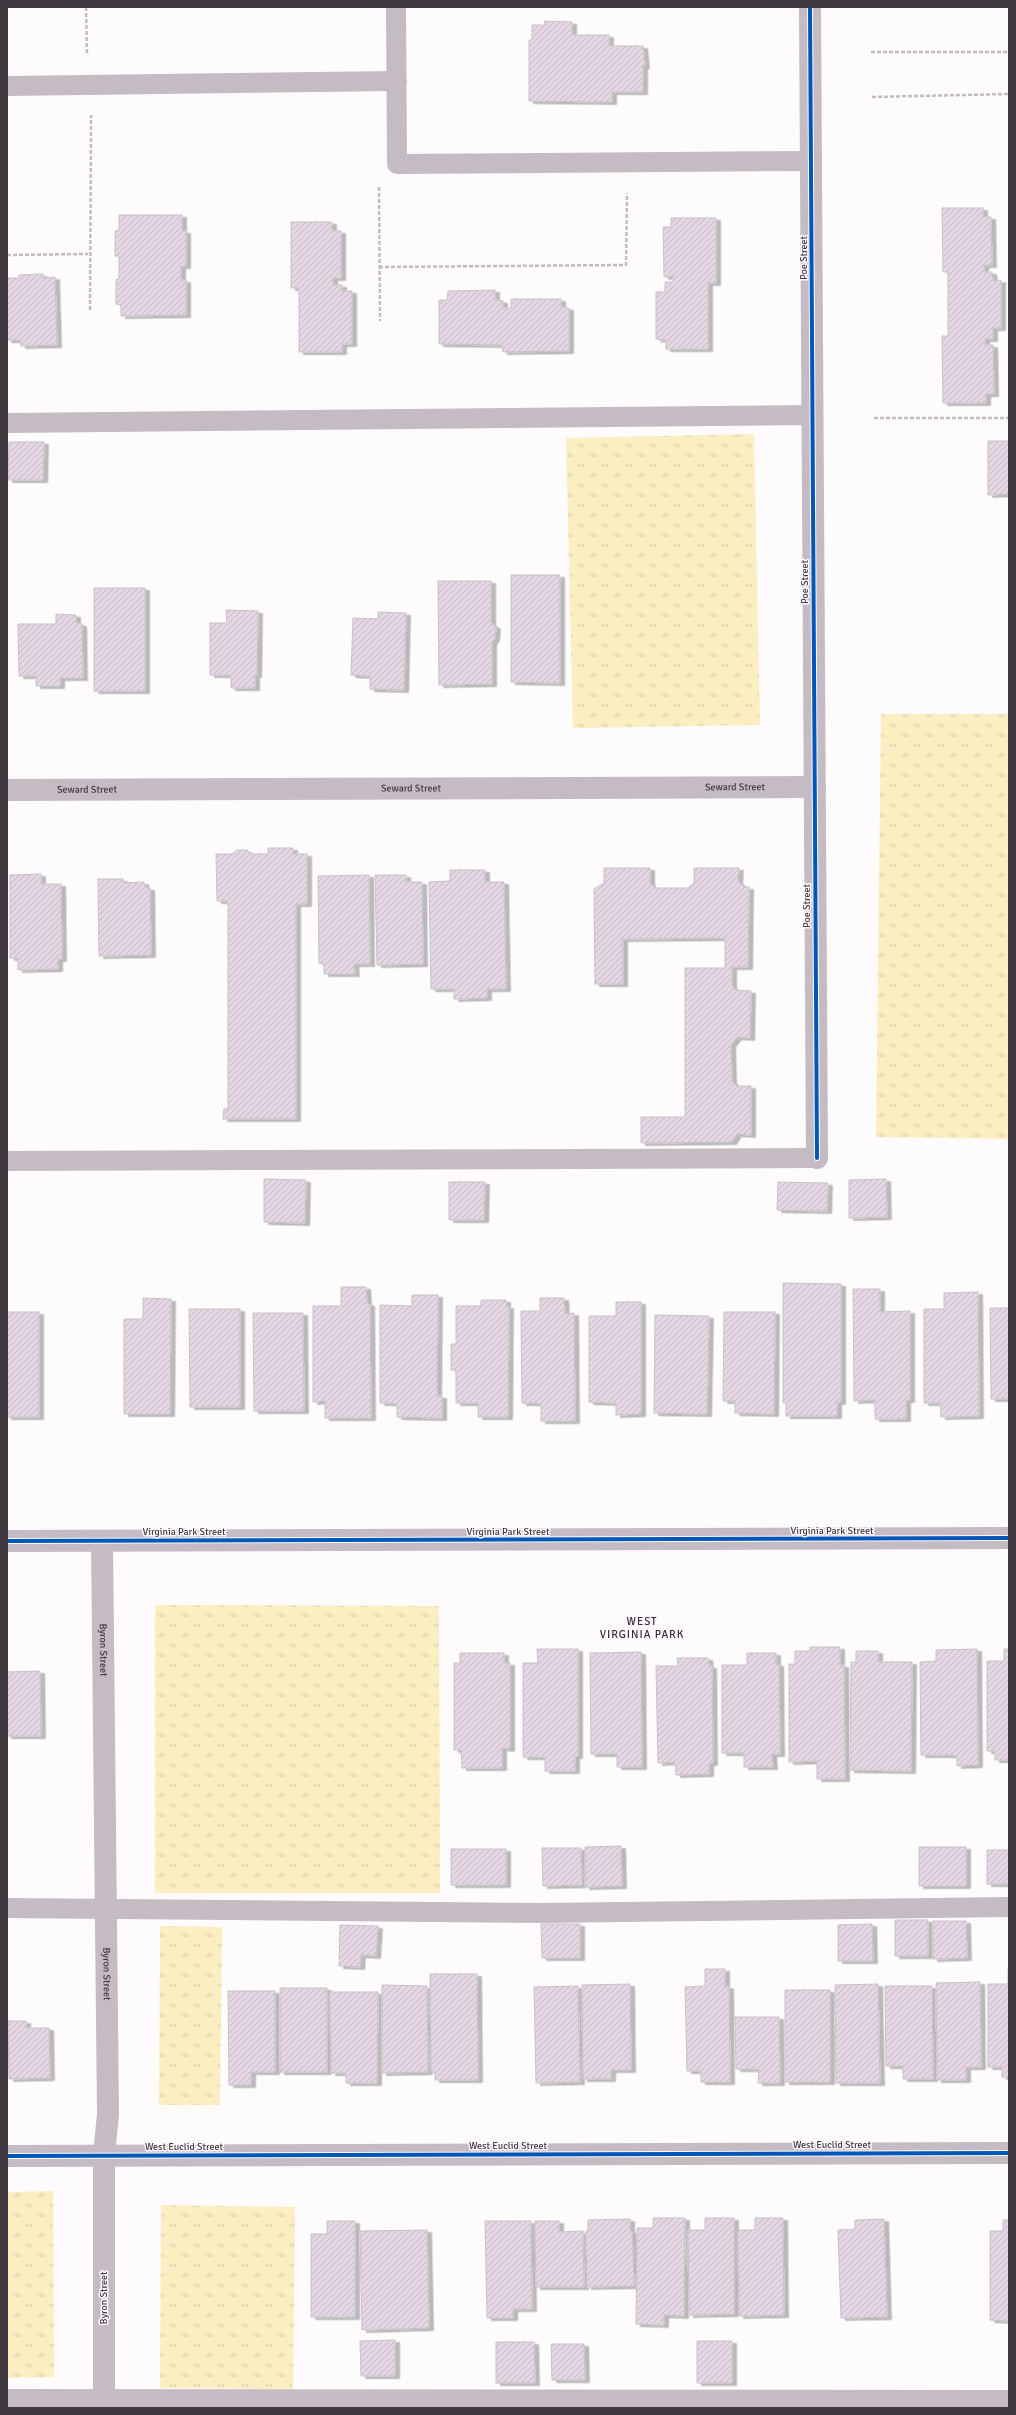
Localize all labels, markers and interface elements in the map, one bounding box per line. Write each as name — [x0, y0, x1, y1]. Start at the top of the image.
street label: Poe Street — [798, 236, 810, 280]
street label: Poe Street — [799, 560, 811, 604]
street label: Seward Street — [705, 781, 765, 793]
street label: Seward Street — [381, 782, 441, 795]
street label: Seward Street — [57, 784, 117, 796]
street label: Poe Street — [801, 884, 813, 928]
street label: Virginia Park Street — [791, 1525, 874, 1537]
street label: Virginia Park Street — [143, 1526, 226, 1538]
street label: Virginia Park Street — [467, 1526, 550, 1538]
district label: WEST VIRGINIA PARK — [600, 1615, 684, 1641]
street label: Byron Street — [97, 1623, 109, 1677]
street label: Byron Street — [100, 1947, 113, 2001]
street label: West Euclid Street — [793, 2139, 872, 2151]
street label: West Euclid Street — [469, 2140, 548, 2152]
street label: West Euclid Street — [145, 2141, 224, 2153]
street label: Byron Street — [98, 2271, 110, 2325]

